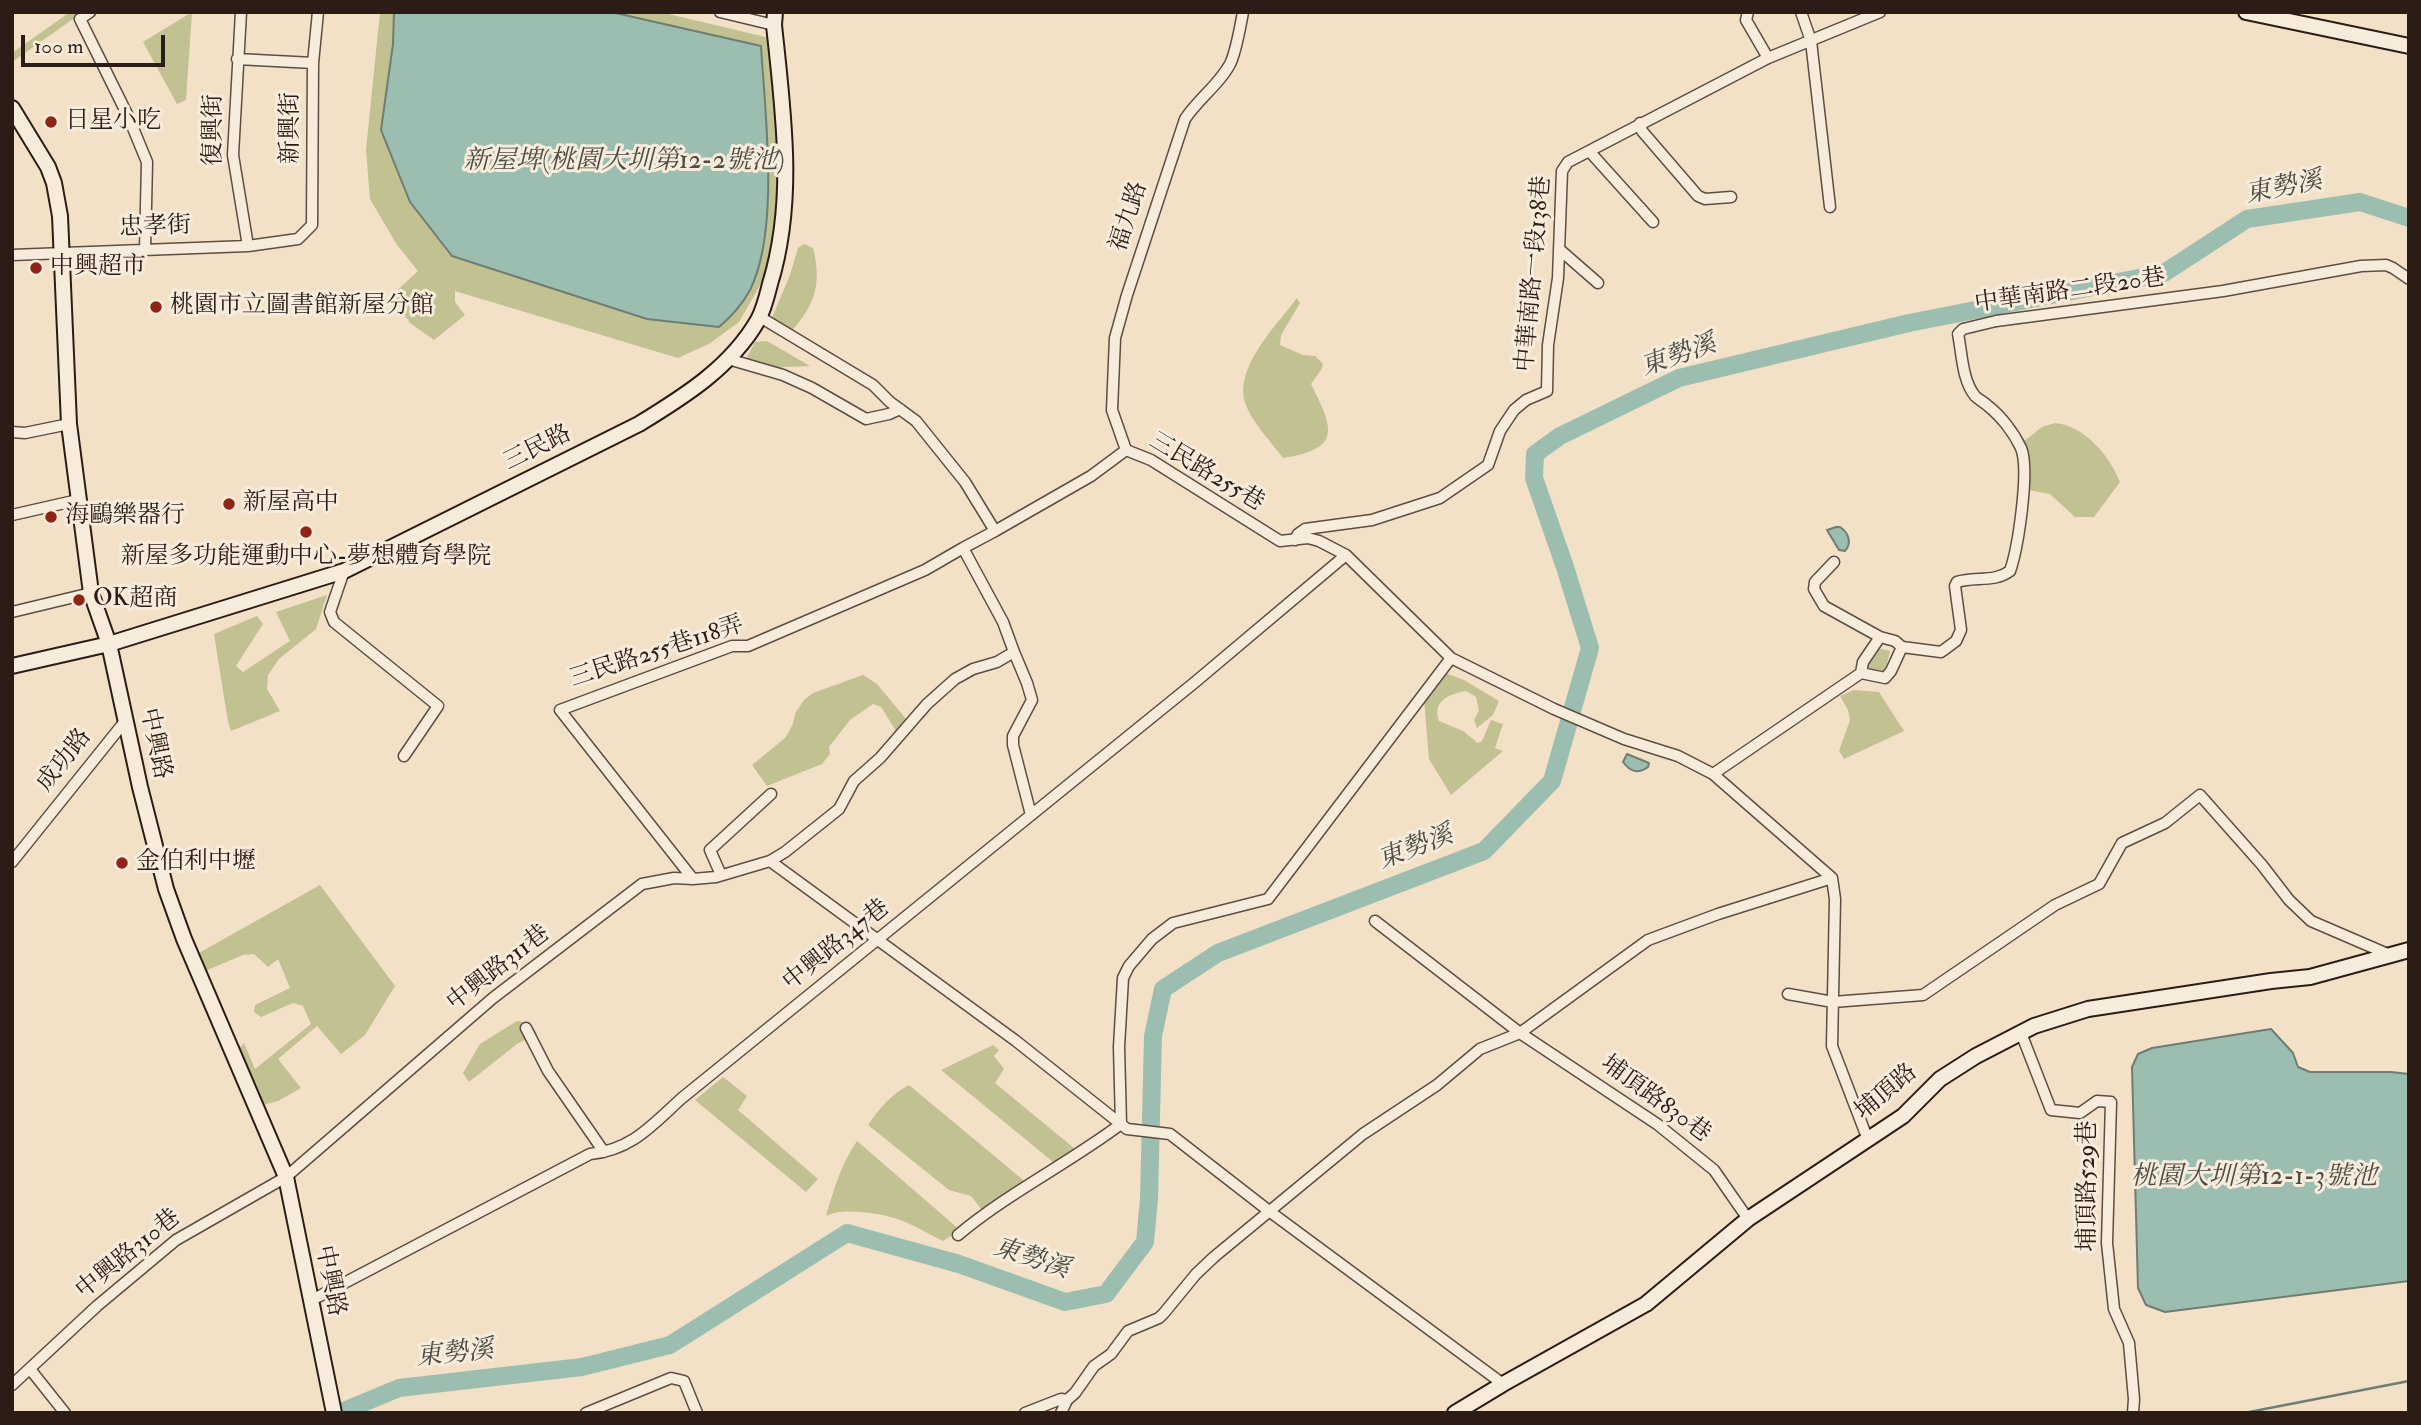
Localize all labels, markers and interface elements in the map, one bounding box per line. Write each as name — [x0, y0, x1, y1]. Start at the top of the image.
scale bar — [24, 21, 168, 65]
text: 100 m — [34, 33, 84, 60]
street label: 新興街 — [278, 92, 306, 164]
street label: 復興街 — [201, 94, 229, 166]
place label: 日星小吃 — [65, 108, 161, 136]
marker: 日星小吃 — [43, 114, 59, 130]
water label: 新屋埤(桃園大圳第12-2號池) — [464, 146, 784, 178]
water label: 東勢溪 — [2243, 166, 2325, 212]
street label: 中華南路一段138巷 — [1512, 175, 1558, 373]
street label: 福九路 — [1105, 178, 1155, 256]
street label: 忠孝街 — [119, 212, 191, 244]
place label: 中興超市 — [50, 254, 146, 282]
marker: 中興超市 — [28, 260, 44, 276]
street label: 中華南路二段20巷 — [1973, 264, 2167, 320]
place label: 桃園市立圖書館新屋分館 — [170, 293, 434, 321]
marker: 桃園市立圖書館新屋分館 — [148, 299, 164, 315]
water label: 東勢溪 — [1637, 330, 1721, 384]
street label: 三民路 — [499, 420, 577, 478]
street label: 三民路255巷 — [1143, 427, 1269, 519]
place label: 新屋高中 — [243, 490, 339, 518]
marker: 新屋高中 — [221, 496, 237, 512]
place label: 海鷗樂器行 — [65, 503, 185, 531]
marker: 海鷗樂器行 — [43, 509, 59, 525]
marker: 新屋多功能運動中心-夢想體育學院 — [298, 524, 314, 540]
place label: 新屋多功能運動中心-夢想體育學院 — [121, 544, 491, 572]
place label: OK超商 — [93, 586, 177, 614]
marker: OK超商 — [71, 592, 87, 608]
street label: 三民路255巷118弄 — [566, 611, 748, 695]
street label: 中興路 — [132, 706, 176, 782]
street label: 成功路 — [31, 724, 99, 798]
water label: 東勢溪 — [1374, 820, 1458, 878]
place label: 金伯利中壢 — [136, 849, 256, 877]
marker: 金伯利中壢 — [114, 855, 130, 871]
street label: 中興路347巷 — [778, 894, 896, 998]
street label: 中興路311巷 — [442, 920, 556, 1018]
street label: 埔頂路830巷 — [1594, 1051, 1716, 1149]
street label: 埔頂路 — [1850, 1059, 1924, 1127]
street label: 埔頂路529巷 — [2075, 1121, 2103, 1251]
water label: 桃園大圳第12-1-3號池 — [2131, 1162, 2377, 1194]
street label: 中興路310巷 — [71, 1204, 187, 1306]
water label: 東勢溪 — [989, 1233, 1073, 1287]
street label: 中興路 — [308, 1243, 350, 1319]
water label: 東勢溪 — [415, 1335, 495, 1375]

